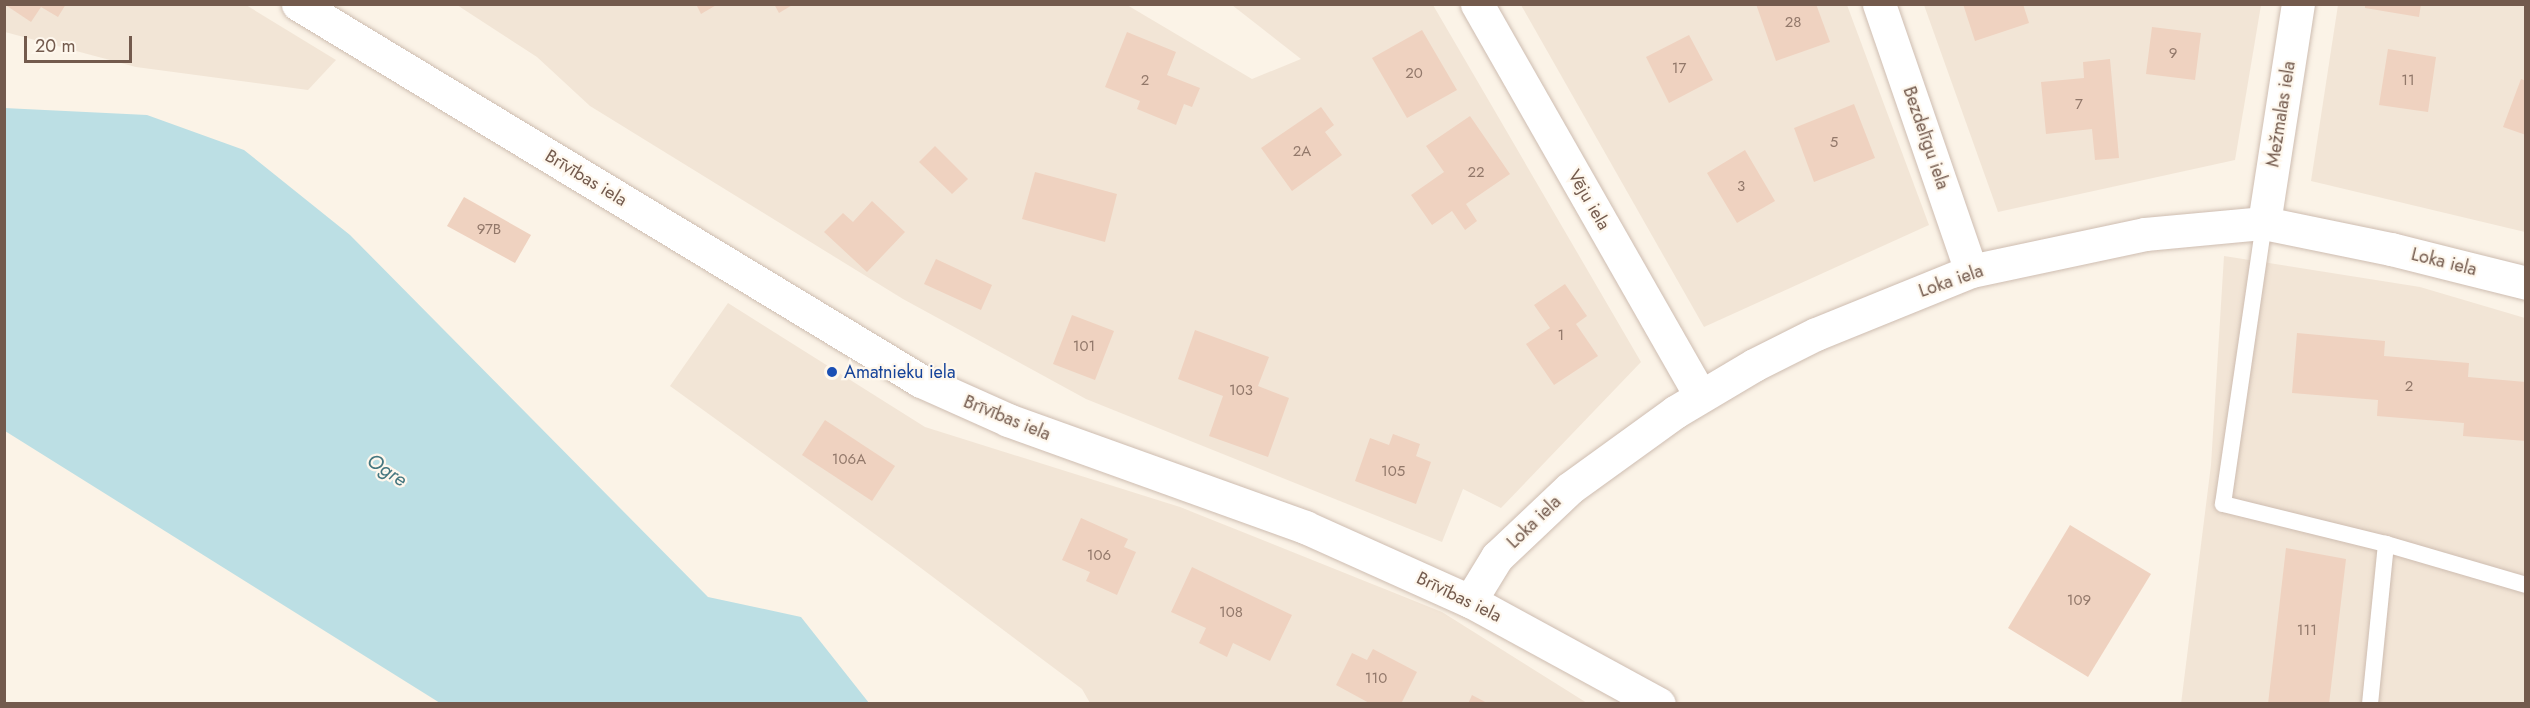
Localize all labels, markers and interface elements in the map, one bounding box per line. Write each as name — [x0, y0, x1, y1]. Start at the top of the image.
house number: 28 — [1785, 14, 1801, 32]
scale bar — [27, 24, 135, 62]
text: 20 m — [35, 33, 75, 59]
house number: 9 — [2169, 45, 2177, 63]
street label: Mežmalas iela — [2262, 59, 2300, 169]
house number: 17 — [1672, 60, 1686, 78]
house number: 20 — [1405, 65, 1423, 83]
house number: 2 — [1141, 72, 1149, 90]
house number: 11 — [2401, 72, 2415, 90]
street label: Bezdelīgu iela — [1898, 84, 1954, 192]
house number: 7 — [2075, 96, 2083, 114]
house number: 5 — [1830, 134, 1838, 152]
house number: 2A — [1293, 143, 1311, 161]
street label: Brīvības iela — [541, 145, 631, 211]
house number: 22 — [1467, 164, 1485, 182]
street label: Vēju iela — [1563, 166, 1615, 234]
house number: 3 — [1737, 178, 1745, 196]
house number: 97B — [477, 221, 501, 239]
street label: Loka iela — [2409, 243, 2479, 281]
street label: Loka iela — [1916, 260, 1986, 302]
house number: 1 — [1558, 327, 1564, 345]
house number: 101 — [1073, 338, 1095, 356]
place label: Amatnieku iela — [844, 361, 956, 383]
marker: Amatnieku iela — [825, 365, 839, 379]
house number: 2 — [2405, 378, 2413, 396]
house number: 103 — [1229, 382, 1253, 400]
street label: Brīvības iela — [960, 391, 1054, 445]
water label: Ogre — [363, 448, 411, 492]
house number: 106A — [832, 451, 866, 469]
house number: 105 — [1381, 463, 1405, 481]
street label: Loka iela — [1503, 491, 1565, 553]
house number: 106 — [1087, 547, 1111, 565]
street label: Brīvības iela — [1413, 567, 1505, 627]
house number: 109 — [2067, 592, 2091, 610]
house number: 108 — [1219, 604, 1243, 622]
house number: 111 — [2297, 622, 2317, 640]
house number: 110 — [1365, 670, 1387, 688]

